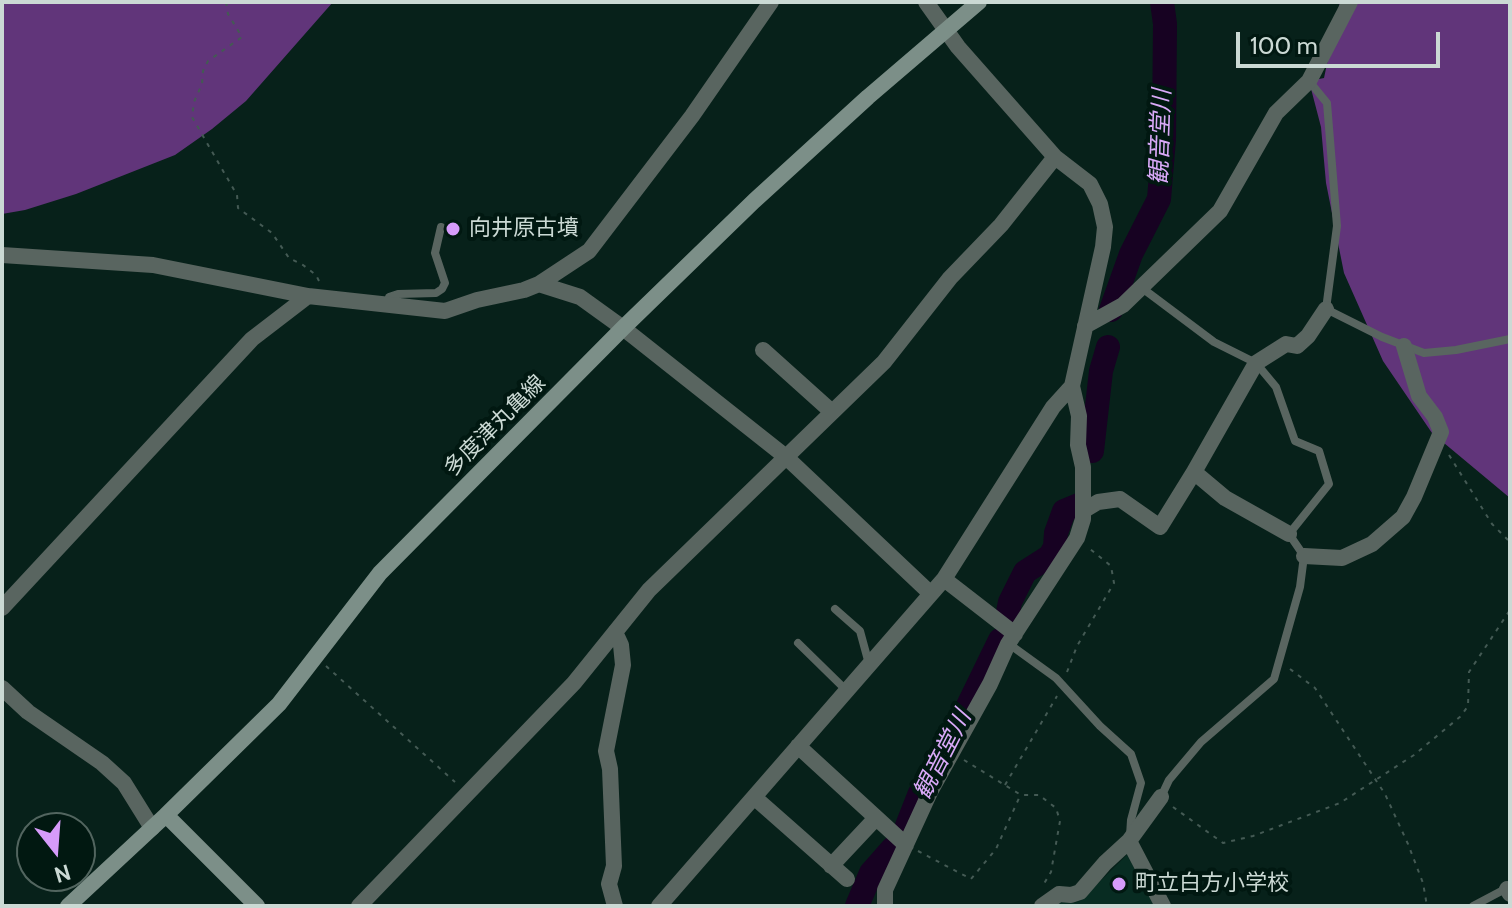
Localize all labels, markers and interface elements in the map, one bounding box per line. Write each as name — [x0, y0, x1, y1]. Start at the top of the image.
scale bar — [1240, 16, 1444, 66]
text: 100 m — [1250, 31, 1318, 60]
water label: 観音堂川 — [1145, 89, 1177, 185]
place label: 向井原古墳 — [469, 216, 579, 242]
marker: 向井原古墳 — [444, 220, 462, 238]
street label: 多度津丸亀線 — [439, 370, 551, 482]
water label: 観音堂川 — [908, 706, 978, 804]
north arrow — [16, 812, 96, 892]
text: N — [51, 858, 74, 889]
place label: 町立白方小学校 — [1135, 871, 1289, 897]
marker: 町立白方小学校 — [1110, 875, 1128, 893]

